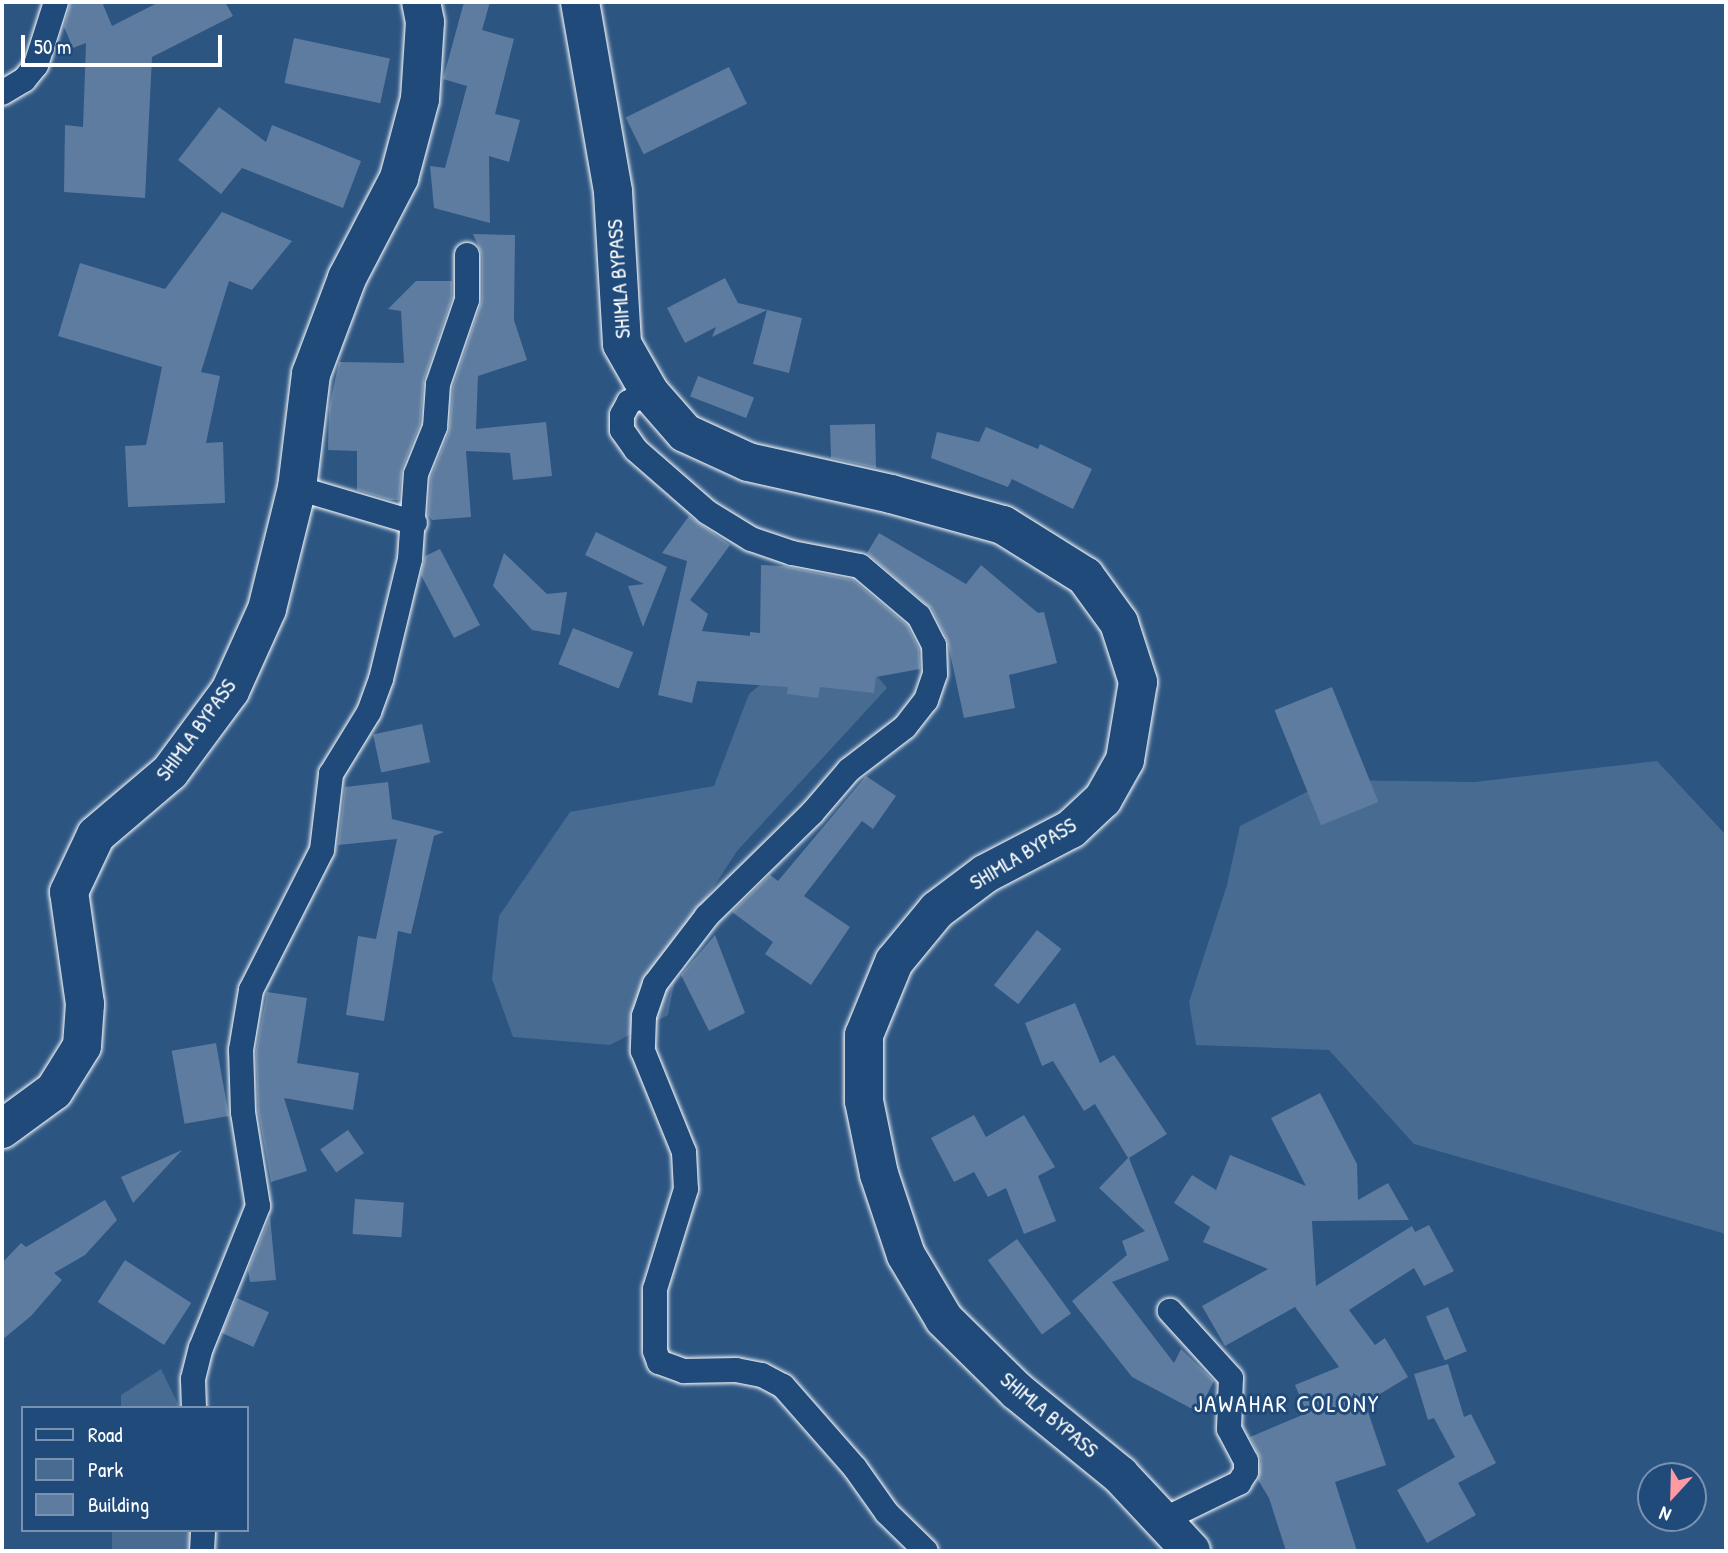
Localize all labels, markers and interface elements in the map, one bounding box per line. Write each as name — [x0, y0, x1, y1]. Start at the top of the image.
scale bar — [24, 21, 226, 65]
text: 50 m — [34, 32, 71, 61]
street label: SHIMLA BYPASS — [602, 219, 636, 339]
street label: SHIMLA BYPASS — [151, 674, 241, 786]
street label: SHIMLA BYPASS — [965, 812, 1081, 896]
street label: SHIMLA BYPASS — [995, 1367, 1103, 1463]
district label: JAWAHAR COLONY — [1195, 1390, 1379, 1418]
legend — [21, 1406, 248, 1532]
text: Road — [88, 1420, 122, 1449]
text: Park — [88, 1455, 123, 1484]
north arrow — [1637, 1462, 1707, 1532]
text: Building — [88, 1490, 149, 1519]
text: N — [1655, 1501, 1674, 1529]

